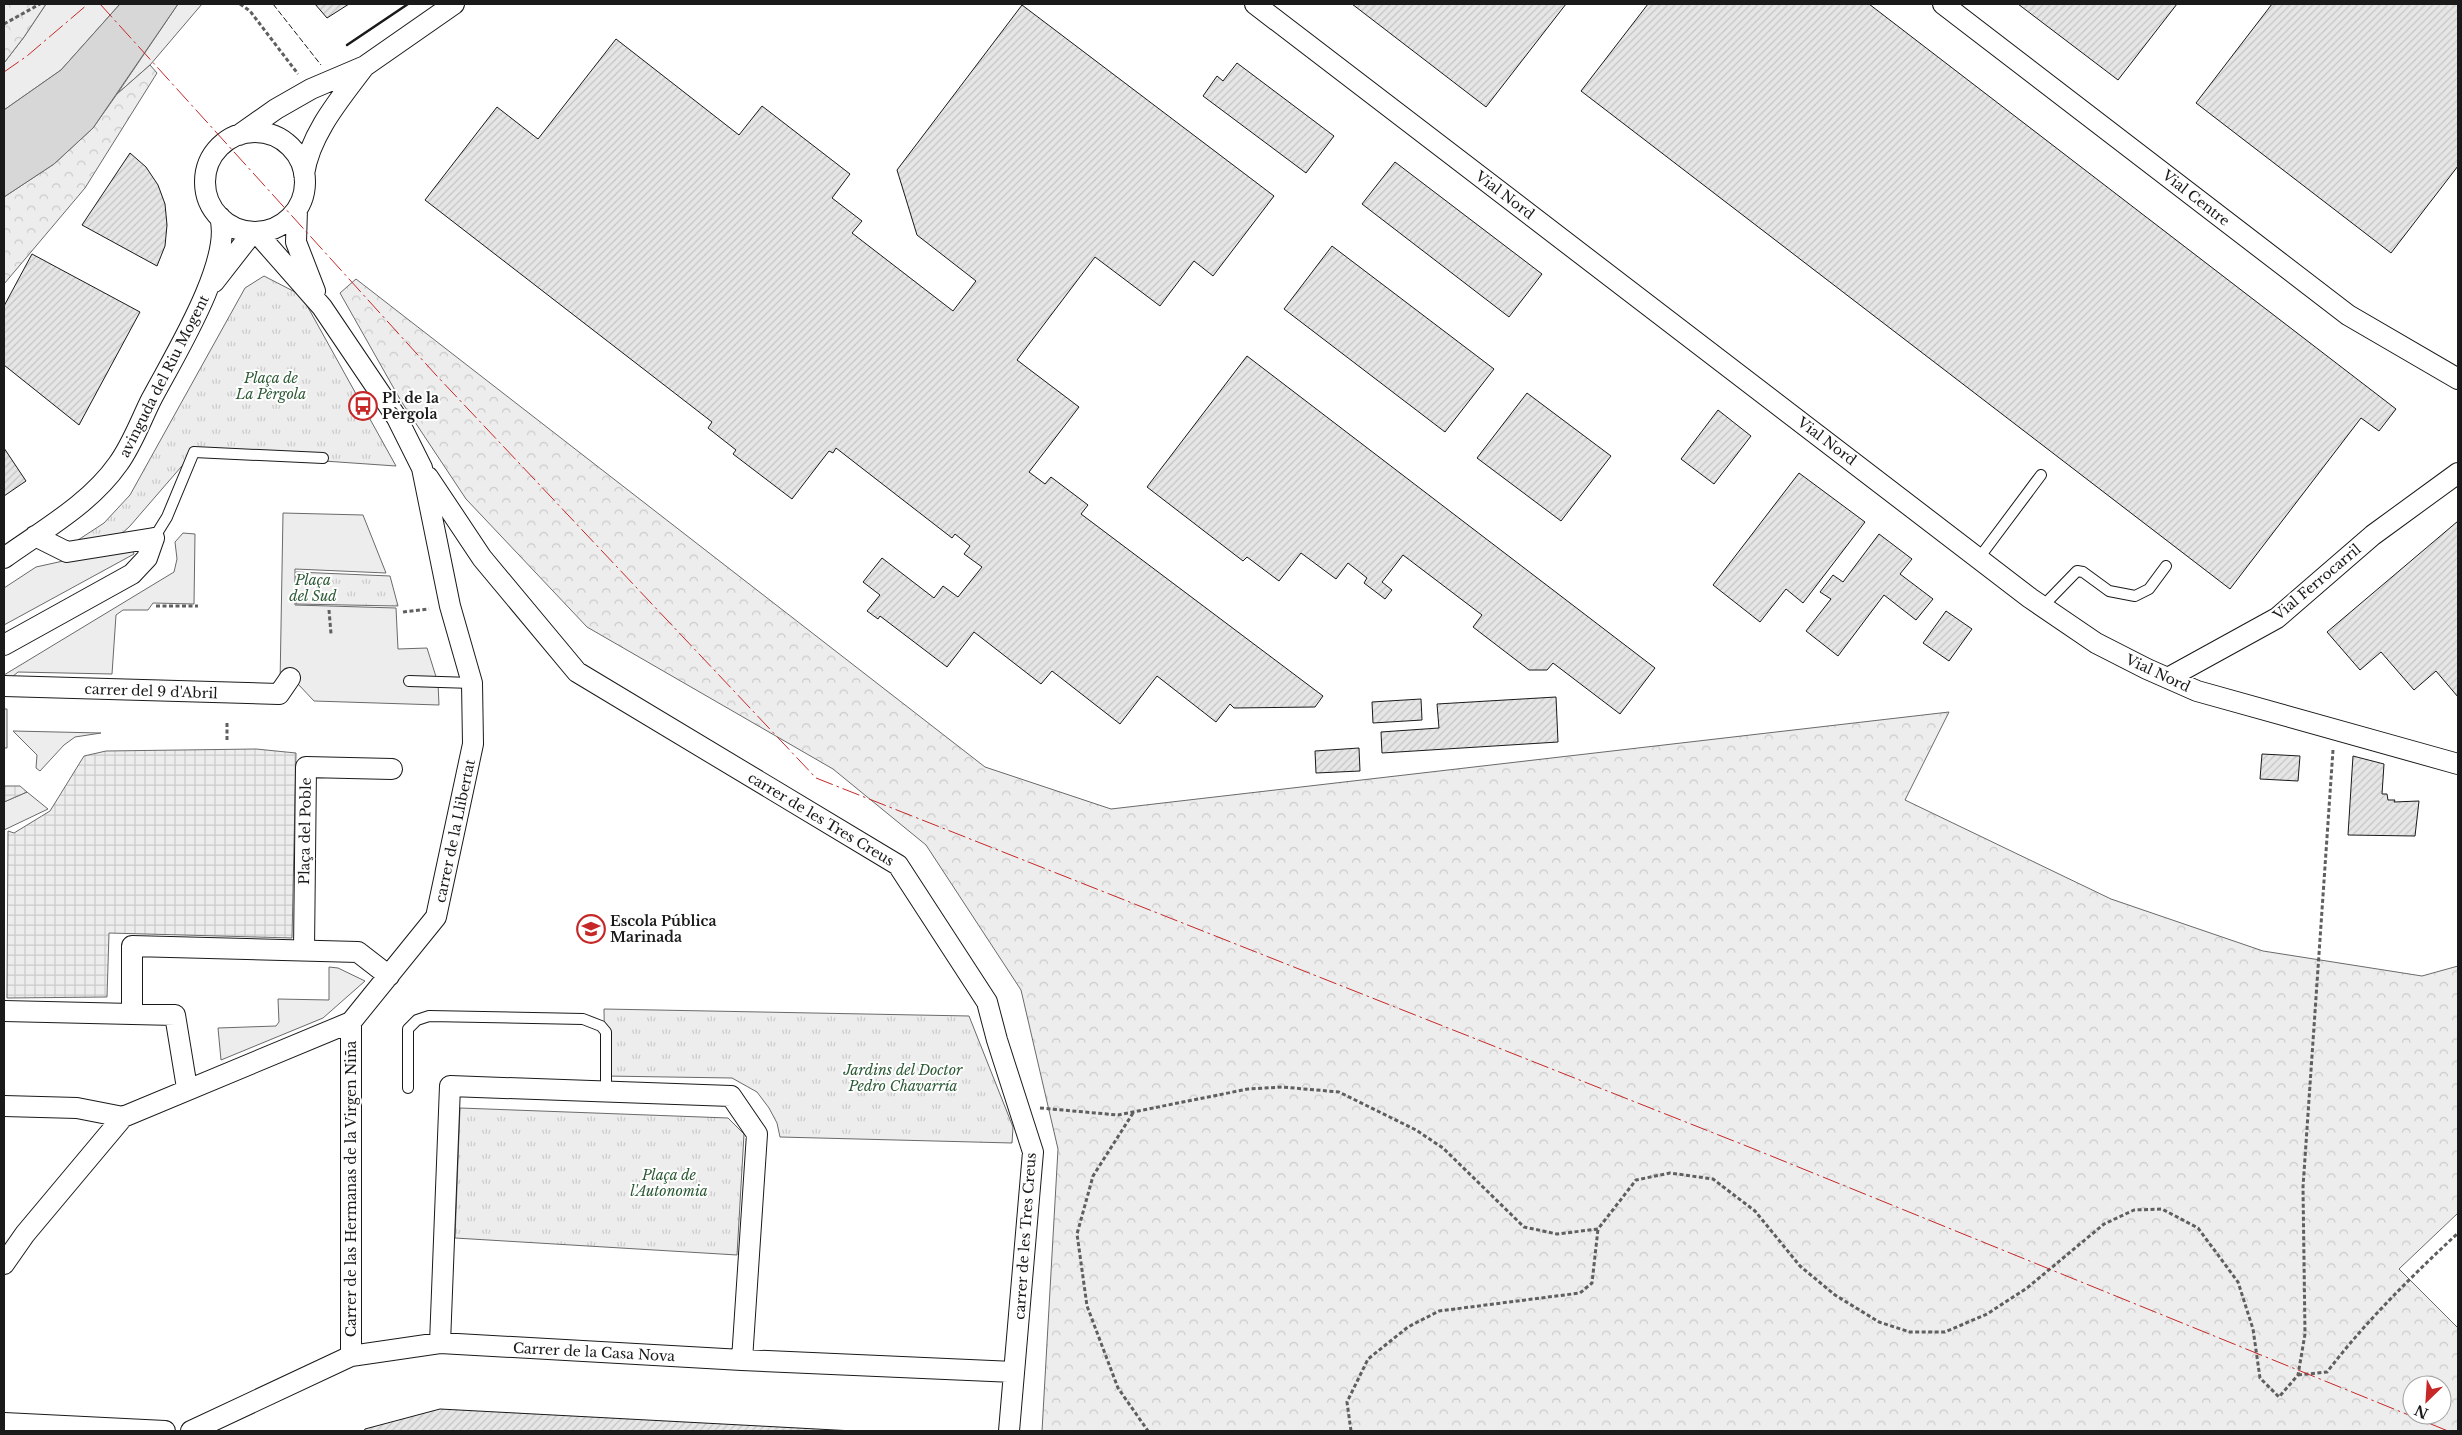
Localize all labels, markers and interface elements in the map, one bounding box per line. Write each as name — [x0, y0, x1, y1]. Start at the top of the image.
street label: Vial Centre — [2158, 165, 2233, 230]
street label: Vial Nord — [1471, 166, 1539, 223]
street label: avinguda del Riu Mogent — [115, 291, 213, 460]
park label: Plaça de La Pèrgola — [235, 369, 306, 403]
place label: Pl. de la Pèrgola — [382, 389, 439, 423]
bus stop icon: Pl. de la Pèrgola — [348, 391, 378, 421]
street label: Vial Nord — [1793, 412, 1861, 469]
street label: Vial Ferrocarril — [2269, 540, 2365, 625]
park label: Plaça del Sud — [289, 571, 337, 605]
street label: Vial Nord — [2122, 650, 2194, 696]
street label: carrer del 9 d'Abril — [84, 680, 218, 702]
street label: carrer de la Llibertat — [431, 757, 479, 904]
street label: carrer de les Tres Creus — [745, 768, 897, 870]
street label: Plaça del Poble — [295, 777, 315, 885]
place label: Escola Pública Marinada — [610, 912, 716, 946]
school or university icon: Escola Pública Marinada — [576, 914, 606, 944]
street label: Carrer de las Hermanas de la Virgen Niña — [342, 1040, 360, 1337]
park label: Jardins del Doctor Pedro Chavarría — [843, 1061, 963, 1095]
street label: carrer de les Tres Creus — [1010, 1152, 1040, 1320]
park label: Plaça de l'Autonomia — [630, 1166, 708, 1200]
street label: Carrer de la Casa Nova — [512, 1339, 676, 1365]
north arrow — [2402, 1375, 2452, 1425]
text: N — [2412, 1401, 2431, 1423]

